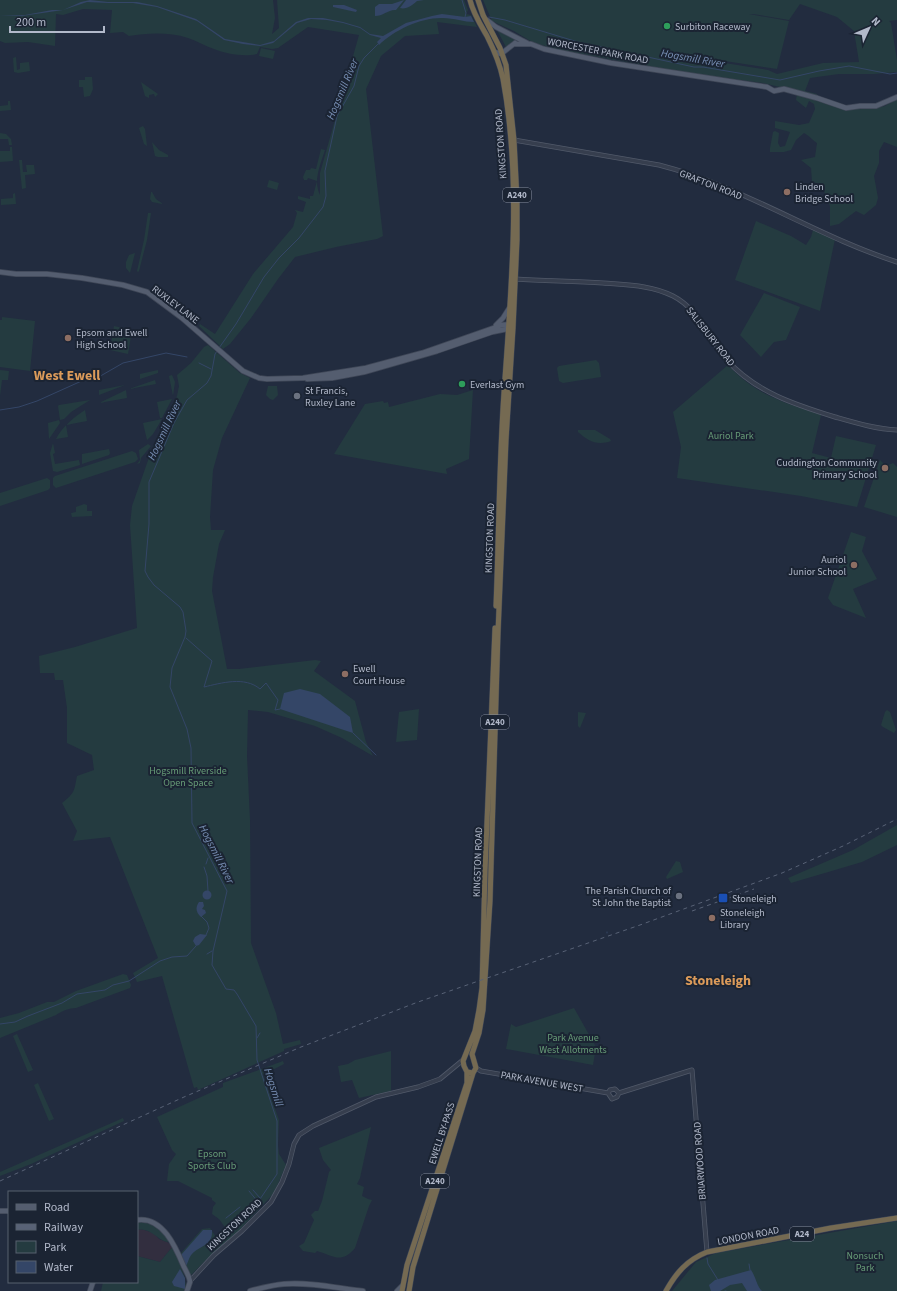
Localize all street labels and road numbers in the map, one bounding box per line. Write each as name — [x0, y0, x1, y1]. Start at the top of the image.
street label: WORCESTER PARK ROAD — [546, 34, 649, 68]
street label: KINGSTON ROAD — [492, 108, 510, 179]
street label: GRAFTON ROAD — [677, 167, 744, 203]
road number: A240 — [503, 188, 531, 202]
street label: RUXLEY LANE — [149, 282, 202, 327]
street label: SALISBURY ROAD — [682, 304, 738, 369]
street label: KINGSTON ROAD — [482, 503, 498, 573]
road number: A240 — [481, 715, 509, 729]
street label: KINGSTON ROAD — [470, 827, 486, 897]
street label: PARK AVENUE WEST — [499, 1068, 585, 1096]
street label: EWELL BY-PASS — [425, 1101, 459, 1166]
street label: BRIARWOOD ROAD — [690, 1121, 710, 1201]
road number: A240 — [421, 1174, 449, 1188]
street label: KINGSTON ROAD — [204, 1196, 265, 1254]
street label: LONDON ROAD — [716, 1223, 780, 1249]
road number: A24 — [790, 1227, 814, 1241]

